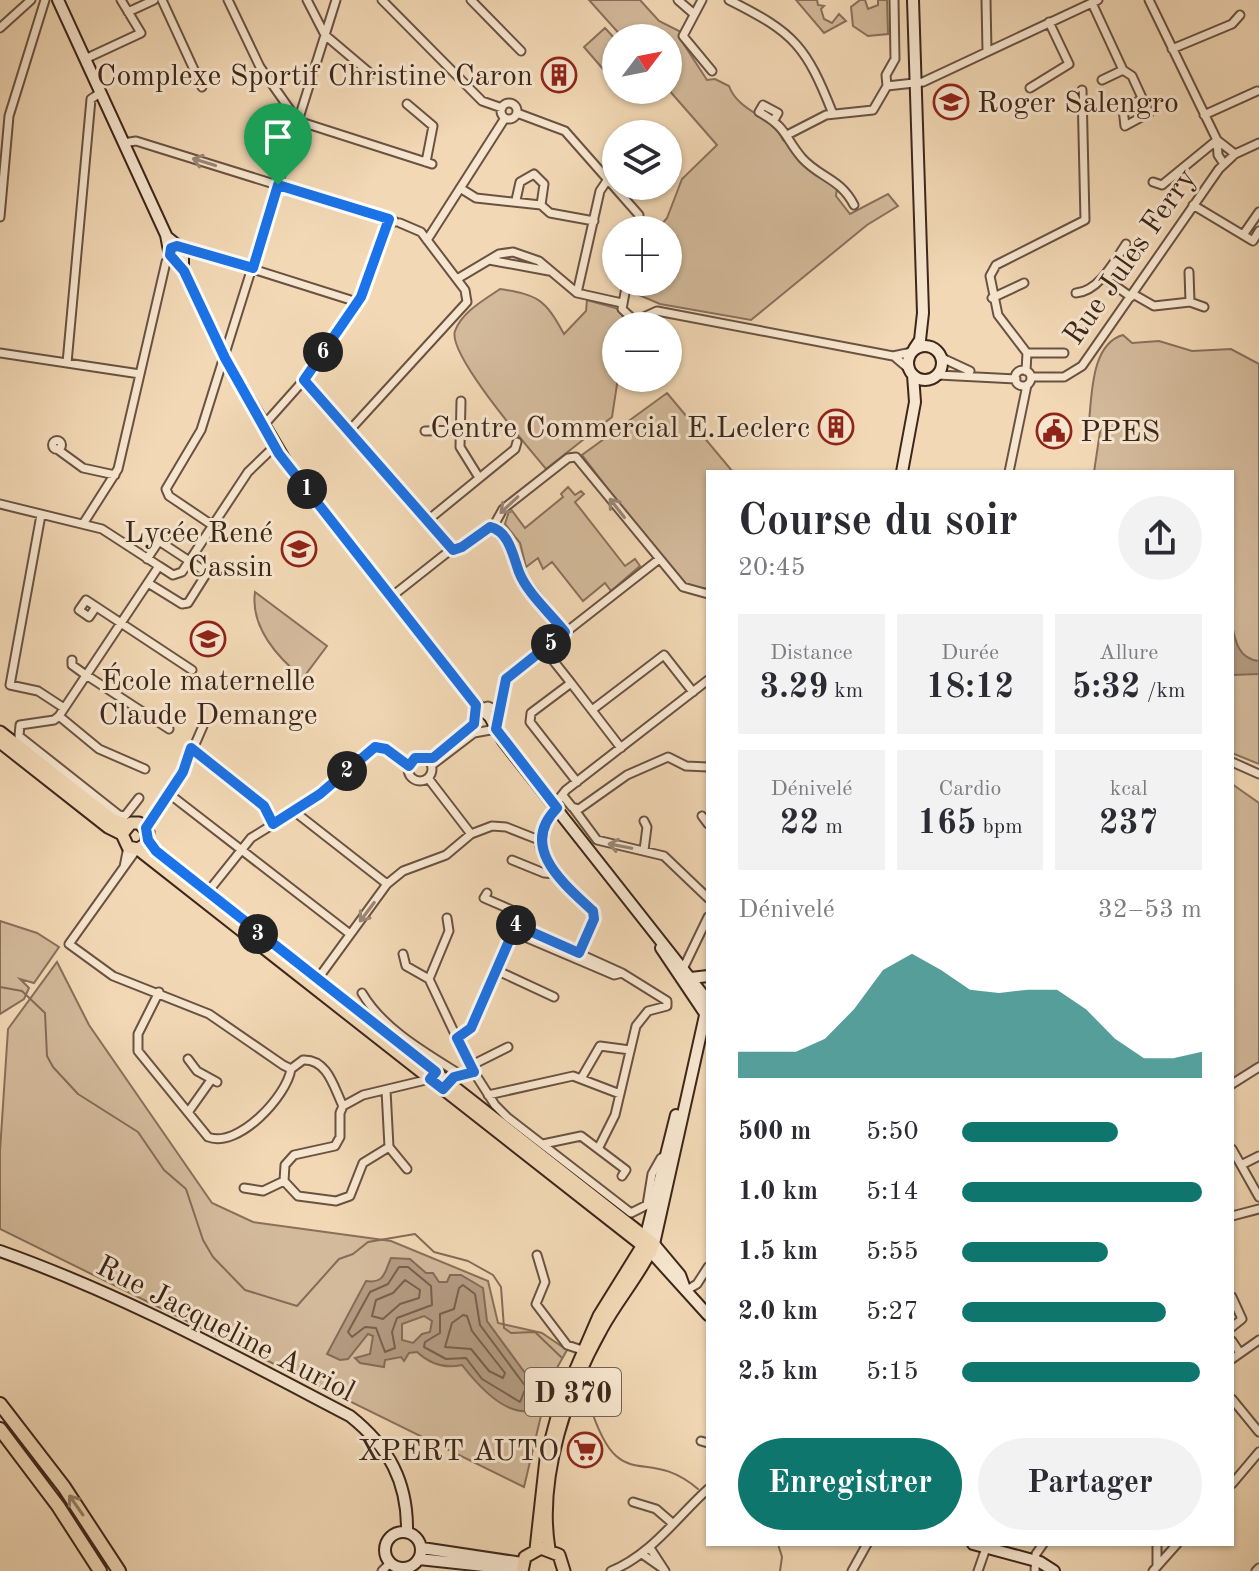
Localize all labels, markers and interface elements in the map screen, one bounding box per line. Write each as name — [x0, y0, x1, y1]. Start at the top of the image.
north arrow — [602, 24, 682, 104]
map controls — [602, 24, 682, 392]
building icon: Complexe Sportif Christine Caron — [540, 56, 578, 94]
place label: Complexe Sportif Christine Caron — [96, 62, 533, 92]
school or university icon: Roger Salengro — [932, 83, 970, 121]
place label: Roger Salengro — [977, 89, 1179, 119]
pin — [244, 103, 312, 185]
icon: arrive — [256, 115, 300, 159]
button: layers — [602, 120, 682, 200]
one-way arrow — [191, 153, 216, 168]
street label: Rue Jules Ferry — [1059, 163, 1203, 351]
button: + — [602, 216, 682, 296]
button: − — [602, 312, 682, 392]
pin: 6 — [303, 332, 343, 372]
text: 6 — [317, 341, 329, 363]
building icon: Centre Commercial E.Leclerc — [817, 408, 855, 446]
public building icon: PPES — [1035, 412, 1073, 450]
place label: Centre Commercial E.Leclerc — [430, 414, 810, 444]
place label: PPES — [1080, 418, 1160, 448]
pin: 1 — [287, 469, 327, 509]
text: 1 — [301, 478, 313, 500]
one-way arrow — [500, 496, 520, 514]
button: share — [1118, 496, 1202, 580]
one-way arrow — [609, 498, 626, 519]
text: Course du soir — [738, 500, 1018, 544]
place label: Lycée René Cassin — [124, 519, 273, 583]
school or university icon: Lycée René Cassin — [280, 530, 318, 568]
text: 20:45 — [738, 555, 806, 581]
school or university icon: École maternelle Claude Demange — [189, 620, 227, 658]
pin: 5 — [531, 624, 571, 664]
text: 5 — [545, 633, 557, 655]
text: Distance — [770, 642, 853, 664]
text: Durée — [941, 642, 999, 664]
text: Allure — [1099, 642, 1158, 664]
place label: École maternelle Claude Demange — [99, 662, 317, 731]
text: 3.29 — [759, 671, 828, 705]
text: 18:12 — [926, 671, 1014, 705]
text: 5:32 — [1072, 671, 1141, 705]
text: km — [828, 680, 863, 702]
text: /km — [1141, 680, 1185, 702]
pin: 2 — [327, 751, 367, 791]
text: 2 — [341, 760, 353, 782]
text: Dénivelé — [770, 778, 852, 800]
text: Cardio — [939, 778, 1001, 800]
text: kcal — [1110, 778, 1148, 800]
text: 22 — [780, 807, 819, 841]
text: 165 — [917, 807, 976, 841]
text: 237 — [1099, 807, 1158, 841]
text: m — [819, 816, 843, 838]
text: bpm — [976, 816, 1023, 838]
one-way arrow — [608, 838, 634, 853]
text: Dénivelé — [738, 897, 835, 923]
text: 32–53 m — [1098, 897, 1202, 923]
one-way arrow — [358, 901, 375, 922]
pin: 4 — [496, 905, 536, 945]
pin: 3 — [238, 914, 278, 954]
text: 4 — [510, 914, 522, 936]
text: 3 — [252, 923, 264, 945]
text: 500 m — [738, 1119, 811, 1145]
text: 5:50 — [866, 1119, 919, 1145]
text: 1.0 km — [738, 1179, 818, 1205]
text: 5:14 — [866, 1179, 919, 1205]
text: 1.5 km — [738, 1239, 818, 1265]
text: 5:55 — [866, 1239, 919, 1265]
street label: Rue Jacqueline Auriol — [91, 1252, 359, 1408]
text: 2.0 km — [738, 1299, 818, 1325]
text: 5:27 — [866, 1299, 919, 1325]
text: 2.5 km — [738, 1359, 818, 1385]
text: 5:15 — [866, 1359, 919, 1385]
road number: D 370 — [525, 1368, 621, 1416]
supermarket icon: XPERT AUTO — [566, 1431, 604, 1469]
place label: XPERT AUTO — [358, 1437, 559, 1467]
button: Enregistrer — [738, 1438, 962, 1530]
button: Partager — [978, 1438, 1202, 1530]
one-way arrow — [68, 1495, 84, 1517]

